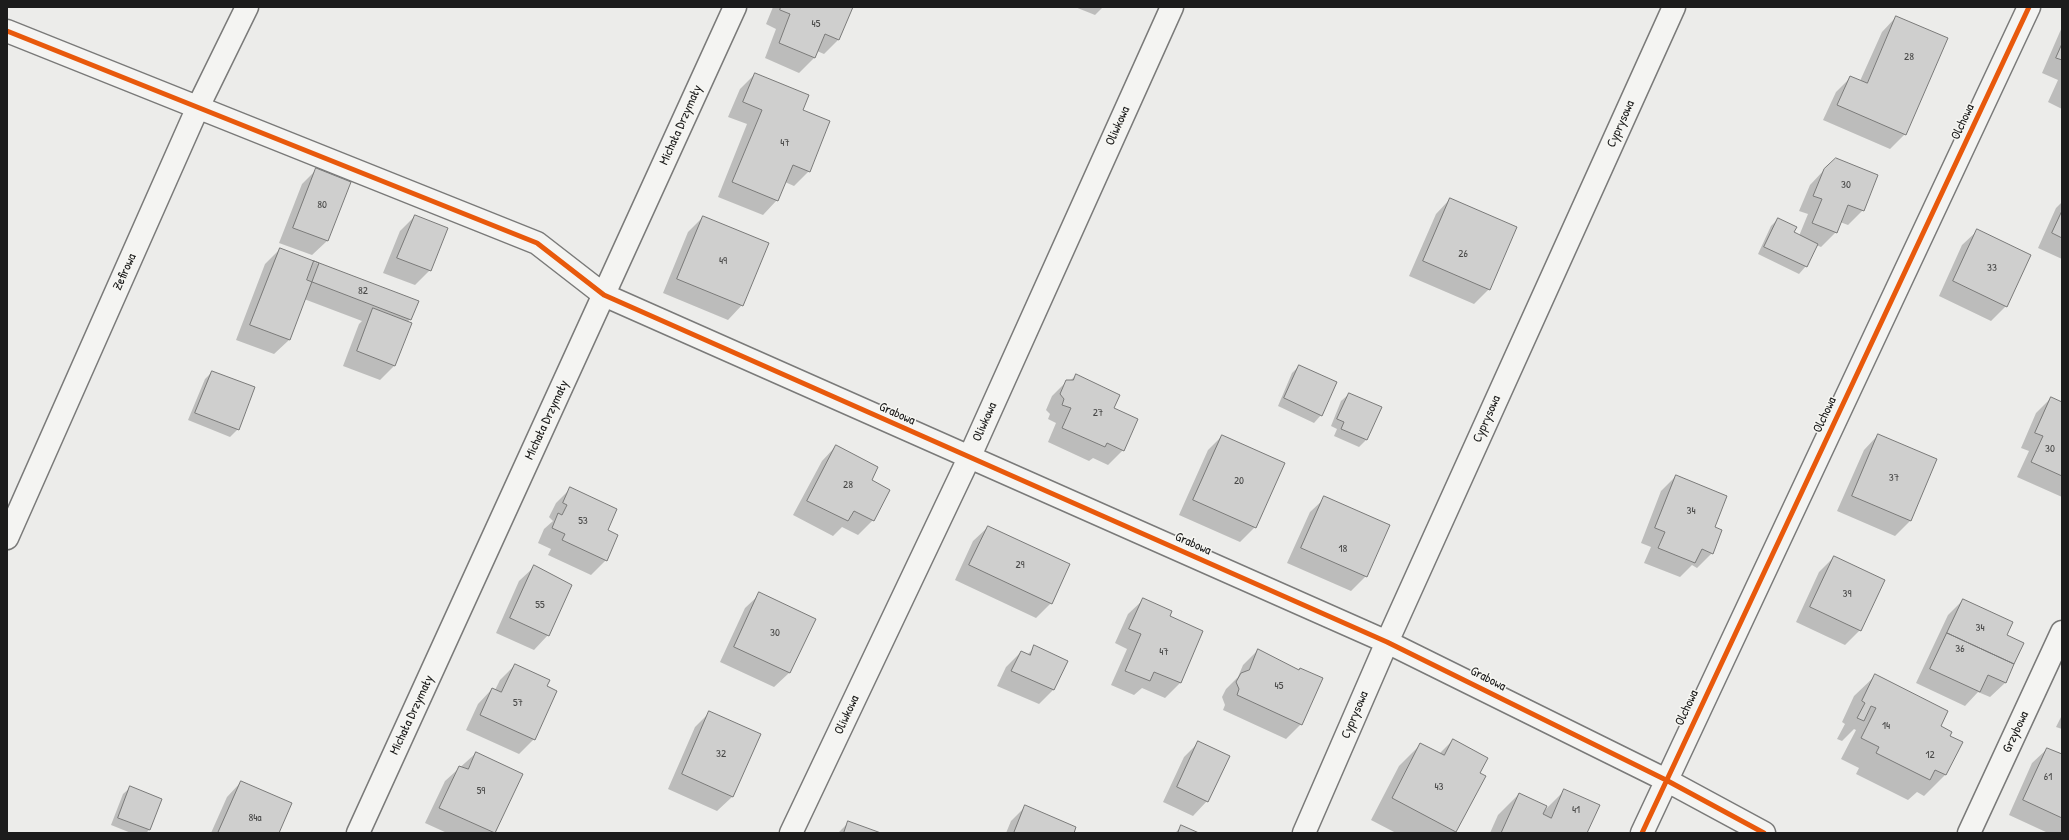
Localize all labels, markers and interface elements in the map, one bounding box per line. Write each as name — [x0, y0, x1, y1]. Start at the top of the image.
house number: 45 — [812, 17, 820, 31]
house number: 28 — [1904, 50, 1914, 64]
street label: Michała Drzymały — [656, 83, 706, 167]
street label: Cyprysowa — [1604, 98, 1638, 150]
street label: Olchowa — [1948, 102, 1978, 142]
street label: Oliwkowa — [1102, 104, 1134, 148]
house number: 47 — [780, 136, 790, 150]
house number: 30 — [1841, 178, 1851, 192]
house number: 80 — [317, 198, 327, 212]
house number: 26 — [1458, 247, 1468, 261]
street label: Zefirowa — [110, 251, 140, 293]
house number: 49 — [719, 254, 727, 268]
house number: 33 — [1987, 261, 1997, 275]
house number: 82 — [358, 284, 368, 298]
street label: Michała Drzymały — [522, 378, 572, 462]
street label: Cyprysowa — [1470, 393, 1504, 445]
street label: Olchowa — [1810, 395, 1840, 435]
street label: Grabowa — [876, 399, 918, 429]
street label: Oliwkowa — [969, 400, 1001, 444]
house number: 27 — [1093, 406, 1103, 420]
house number: 30 — [2045, 442, 2055, 456]
house number: 37 — [1889, 471, 1899, 485]
house number: 20 — [1234, 474, 1244, 488]
house number: 28 — [843, 478, 853, 492]
house number: 34 — [1686, 504, 1696, 518]
house number: 53 — [578, 514, 588, 528]
street label: Grabowa — [1172, 529, 1214, 559]
house number: 18 — [1339, 542, 1347, 556]
house number: 29 — [1015, 558, 1025, 572]
house number: 39 — [1843, 587, 1851, 601]
house number: 55 — [535, 598, 545, 612]
house number: 34 — [1975, 621, 1985, 635]
house number: 30 — [770, 626, 780, 640]
house number: 36 — [1955, 642, 1965, 656]
house number: 47 — [1159, 645, 1169, 659]
street label: Grabowa — [1468, 663, 1508, 695]
street label: Michała Drzymały — [387, 673, 437, 757]
house number: 45 — [1275, 679, 1283, 693]
street label: Olchowa — [1672, 688, 1702, 728]
street label: Cyprysowa — [1338, 689, 1372, 741]
street label: Oliwkowa — [831, 693, 863, 737]
house number: 57 — [513, 696, 523, 710]
street label: Grzybowa — [2000, 709, 2032, 755]
house number: 14 — [1882, 719, 1890, 733]
house number: 32 — [716, 747, 726, 761]
house number: 12 — [1925, 748, 1935, 762]
house number: 61 — [2044, 770, 2052, 784]
house number: 43 — [1434, 780, 1444, 794]
house number: 59 — [477, 784, 485, 798]
house number: 41 — [1572, 803, 1580, 817]
house number: 84a — [248, 811, 262, 825]

